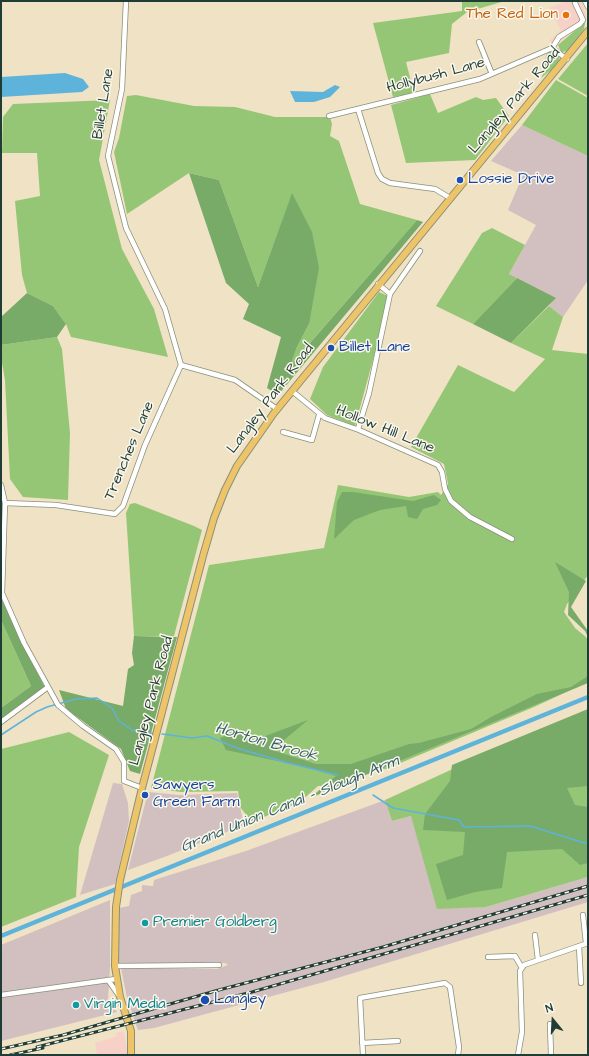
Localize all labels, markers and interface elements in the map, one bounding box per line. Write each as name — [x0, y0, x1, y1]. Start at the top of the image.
place label: The Red Lion — [466, 6, 558, 24]
marker: The Red Lion — [561, 10, 571, 20]
street label: Langley Park Road — [465, 44, 565, 158]
street label: Hollybush Lane — [385, 54, 487, 98]
street label: Billet Lane — [90, 67, 118, 141]
place label: Lossie Drive — [468, 171, 554, 189]
marker: Lossie Drive — [455, 175, 465, 185]
place label: Billet Lane — [339, 339, 410, 357]
street label: Langley Park Road — [224, 340, 318, 458]
marker: Billet Lane — [326, 343, 336, 353]
street label: Trenches Lane — [101, 399, 159, 503]
street label: Hollow Hill Lane — [333, 402, 437, 458]
street label: Langley Park Road — [126, 634, 178, 768]
water label: Horton Brook — [213, 719, 319, 767]
water label: Grand Union Canal - Slough Arm — [178, 752, 402, 858]
place label: Sawyers Green Farm — [153, 777, 239, 812]
marker: Sawyers Green Farm — [140, 790, 150, 800]
place label: Premier Goldberg — [153, 914, 277, 932]
marker: Premier Goldberg — [140, 918, 150, 928]
place label: Langley — [214, 991, 266, 1009]
marker: Langley — [199, 994, 211, 1006]
place label: Virgin Media — [84, 996, 166, 1014]
marker: Virgin Media — [71, 1000, 81, 1010]
north arrow — [533, 1000, 573, 1040]
text: N — [544, 1000, 555, 1016]

